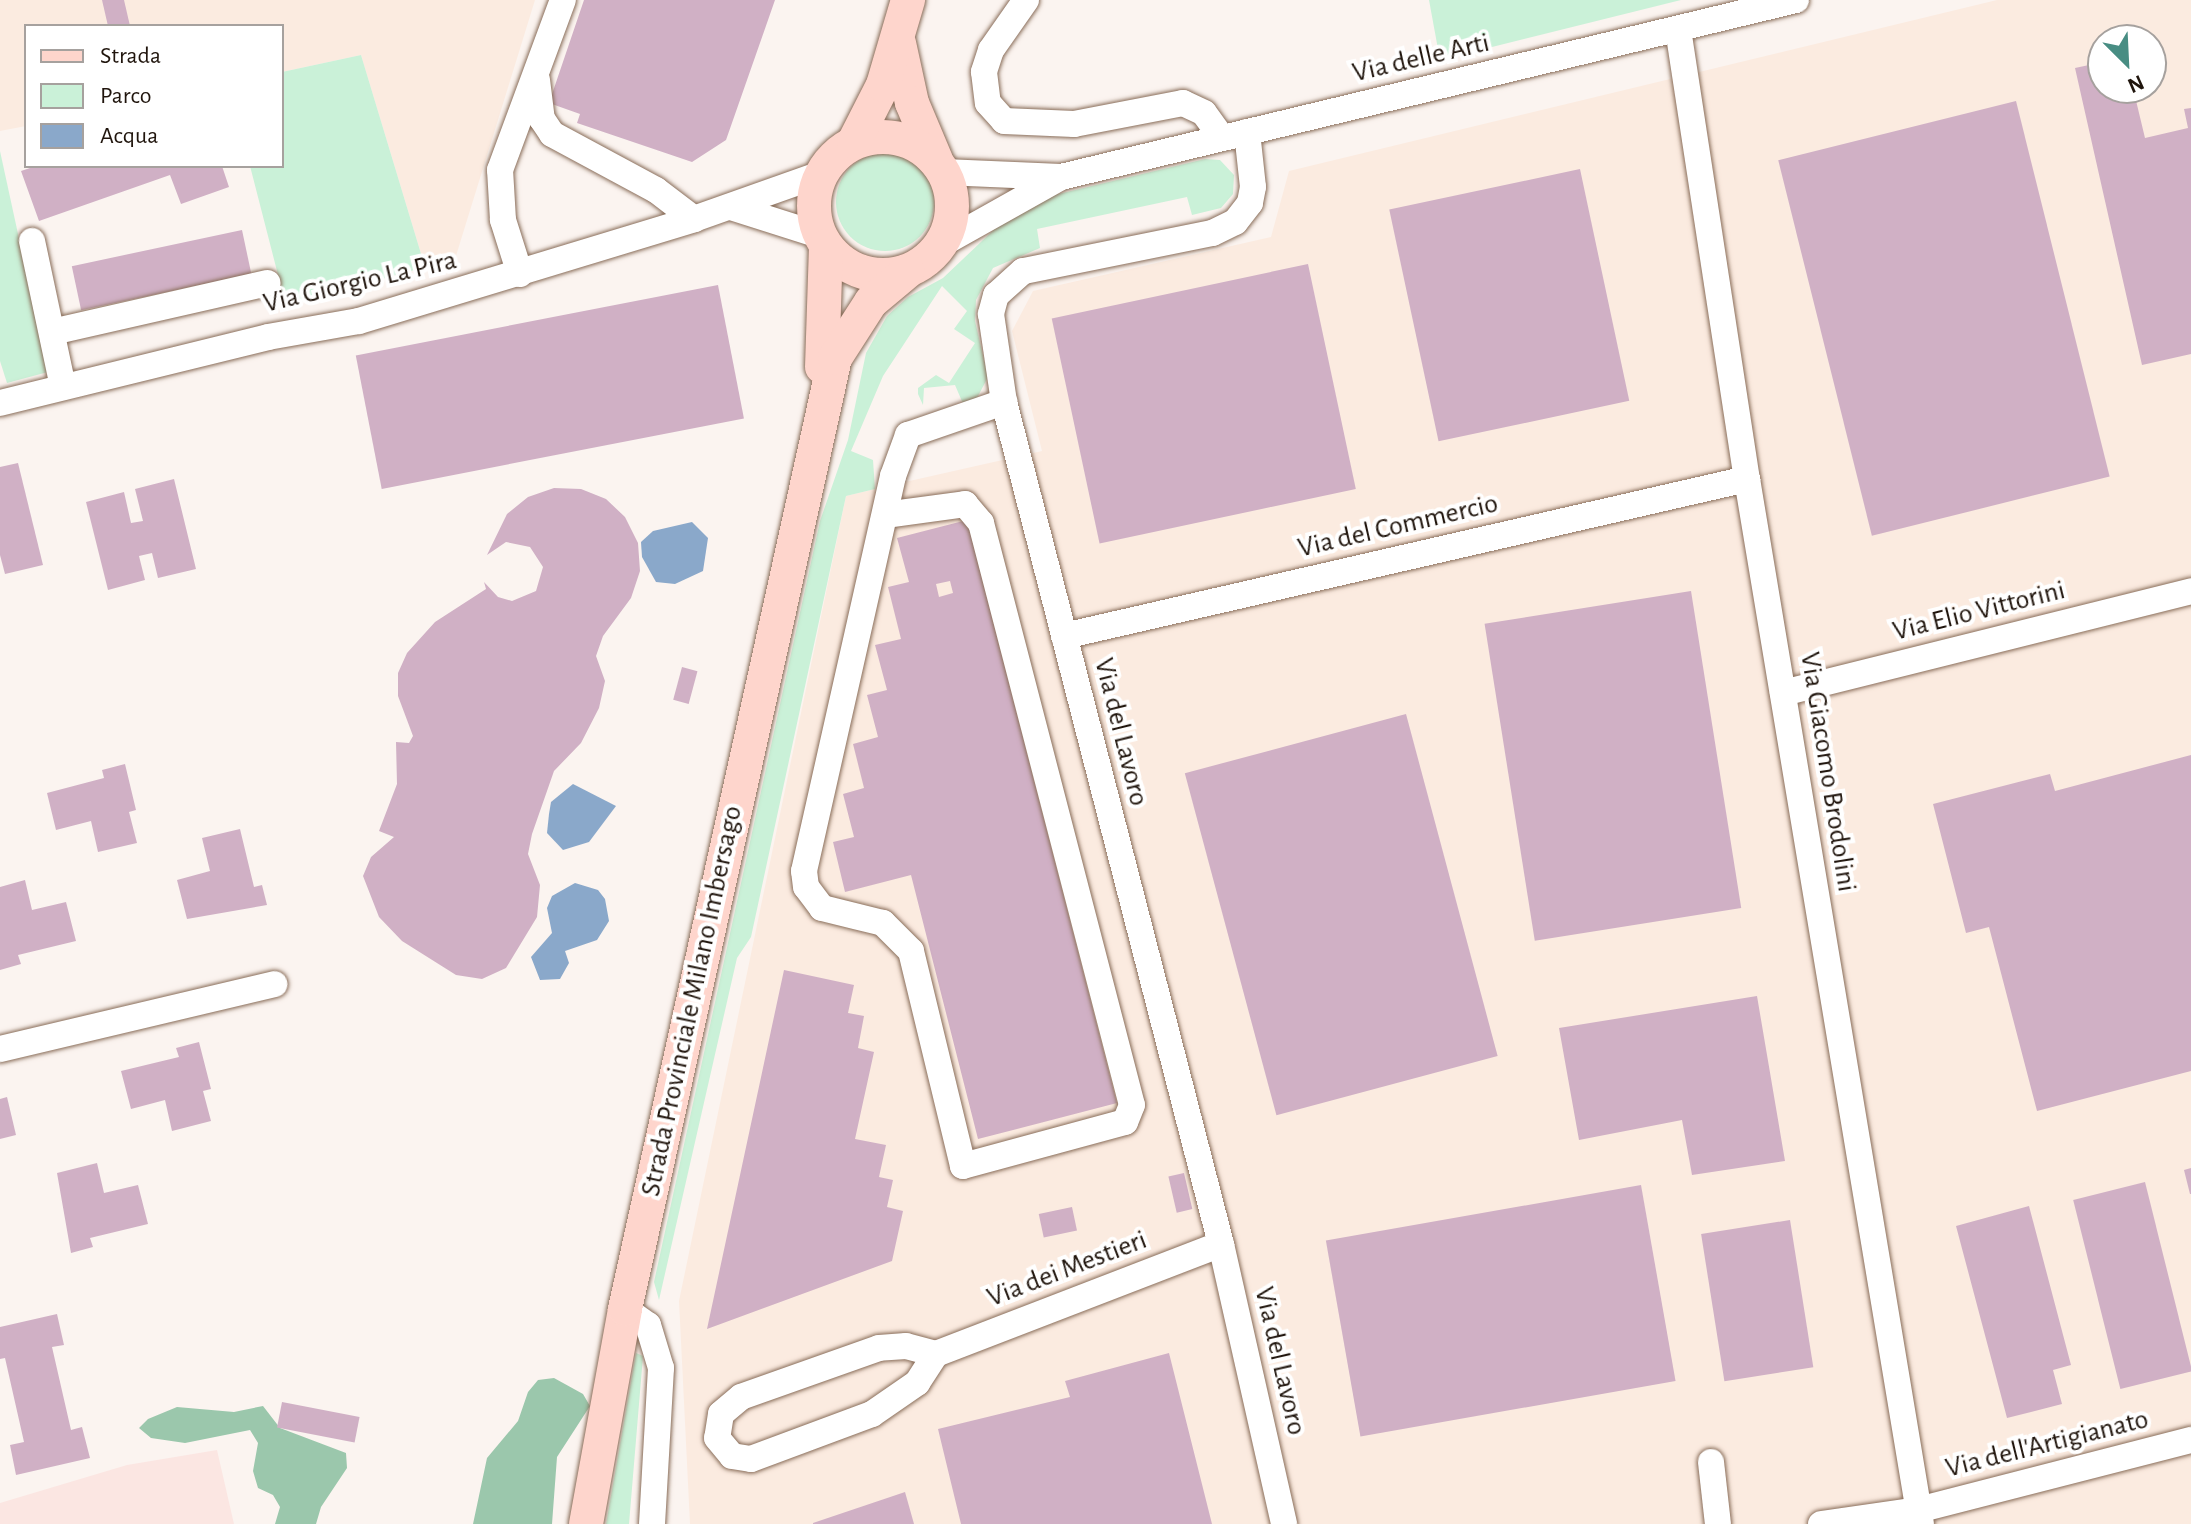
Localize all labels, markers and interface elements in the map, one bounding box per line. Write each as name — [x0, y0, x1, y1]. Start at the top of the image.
legend — [24, 24, 284, 168]
north arrow — [2087, 24, 2167, 104]
street label: Via delle Arti — [1349, 26, 1493, 90]
text: Strada — [100, 44, 161, 68]
text: N — [2124, 71, 2147, 97]
text: Parco — [100, 84, 151, 108]
text: Acqua — [100, 124, 158, 148]
street label: Via Giorgio La Pira — [260, 243, 460, 321]
street label: Via del Commercio — [1295, 487, 1501, 565]
street label: Via Elio Vittorini — [1889, 573, 2069, 649]
street label: Via Giacomo Brodolini — [1792, 650, 1864, 894]
street label: Via del Lavoro — [1086, 655, 1156, 809]
street label: Strada Provinciale Milano Imbersago — [634, 803, 750, 1199]
street label: Via dei Mestieri — [982, 1223, 1152, 1315]
street label: Via del Lavoro — [1247, 1284, 1313, 1438]
street label: Via dell'Artigianato — [1942, 1403, 2152, 1485]

